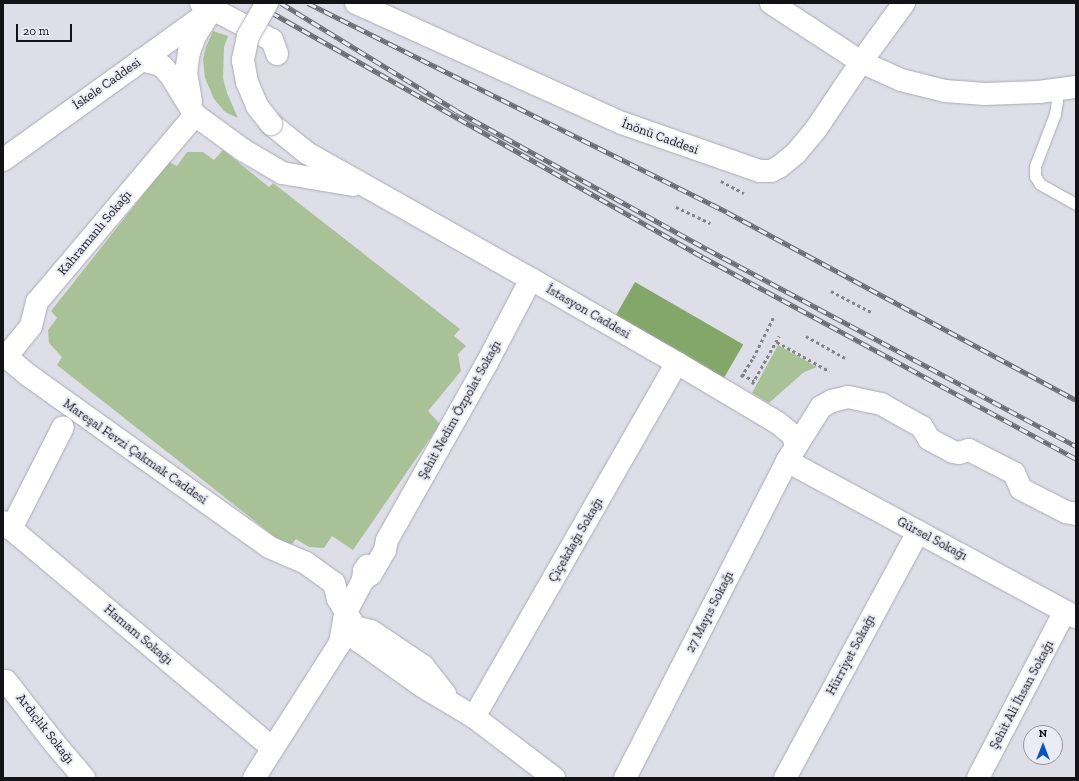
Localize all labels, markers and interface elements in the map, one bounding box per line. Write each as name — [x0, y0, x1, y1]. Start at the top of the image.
scale bar — [18, 16, 74, 42]
text: 20 m — [23, 24, 49, 38]
street label: İskele Caddesi — [70, 55, 144, 113]
street label: İnönü Caddesi — [620, 116, 700, 158]
street label: Kahramanlı Sokağı — [55, 187, 135, 279]
street label: İstasyon Caddesi — [543, 282, 633, 342]
street label: Şehit Nedim Özpolat Sokağı — [415, 338, 505, 482]
street label: Mareşal Fevzi Çakmak Caddesi — [60, 396, 210, 508]
street label: Çiçekdağı Sokağı — [545, 495, 607, 585]
street label: Gürsel Sokağı — [894, 514, 970, 564]
street label: 27 Mayıs Sokağı — [683, 569, 737, 655]
street label: Hamam Sokağı — [100, 602, 176, 668]
street label: Hürriyet Sokağı — [823, 612, 879, 698]
street label: Şehit Ali İhsan Sokağı — [987, 638, 1057, 752]
street label: Ardıçlık Sokağı — [13, 691, 77, 767]
north arrow — [1023, 725, 1063, 765]
text: N — [1039, 727, 1047, 740]

